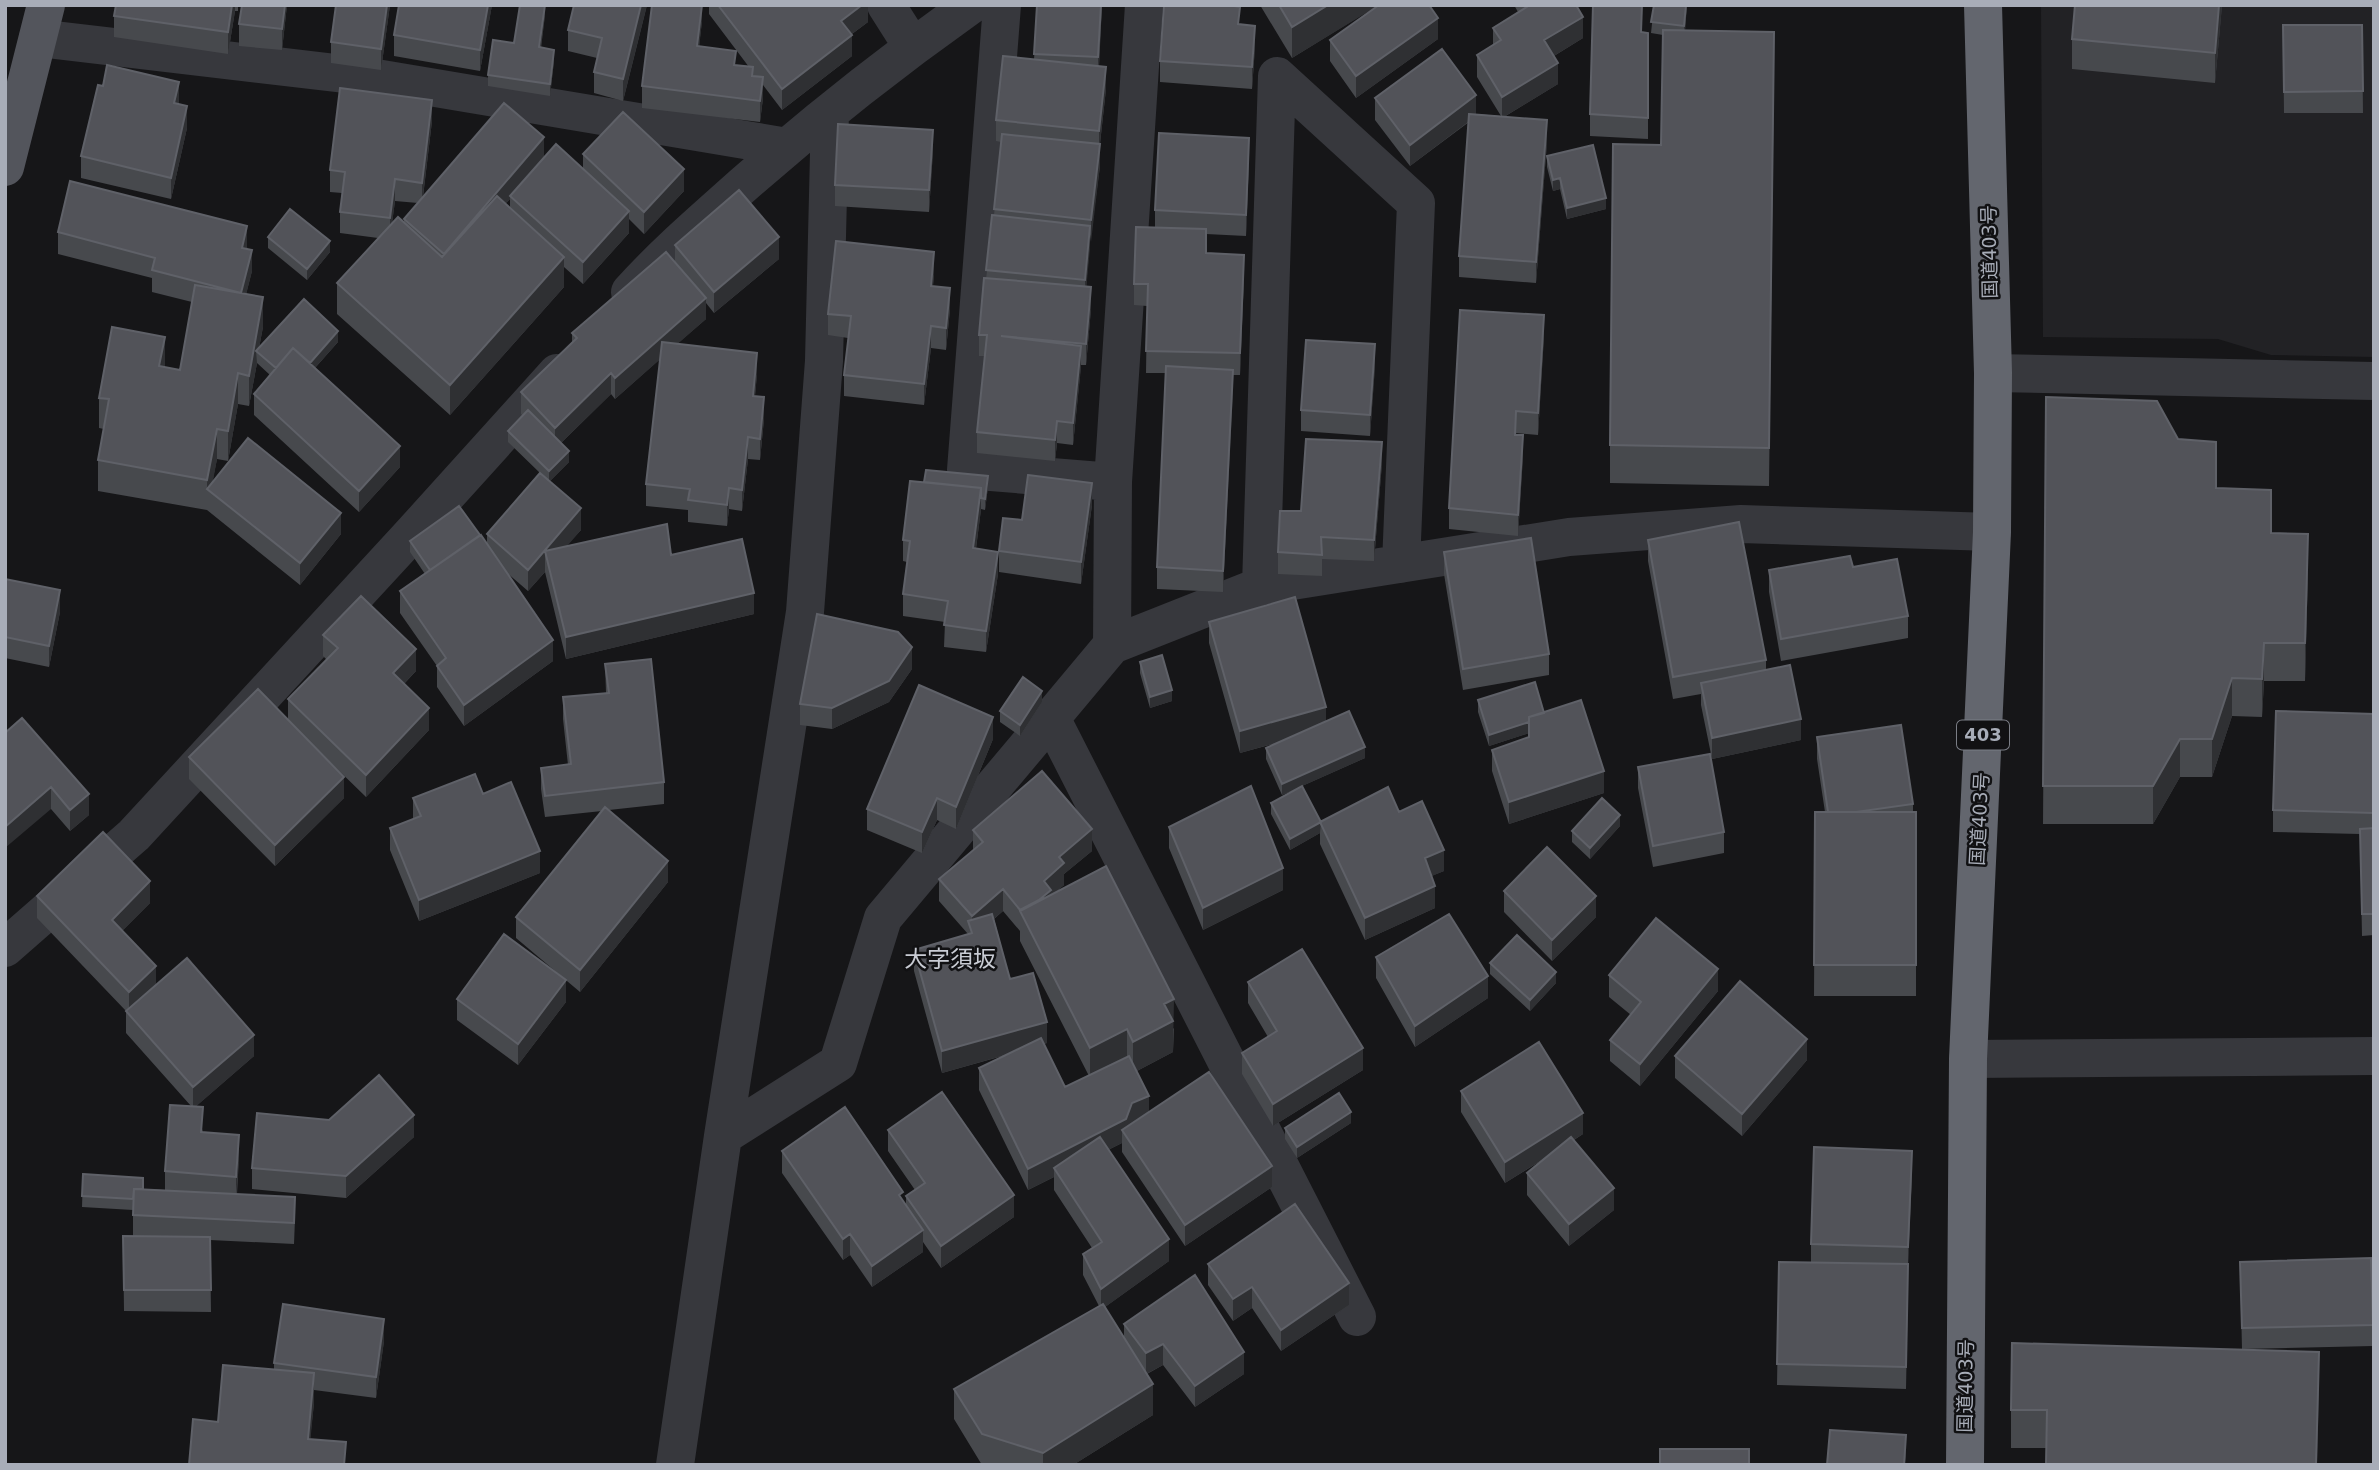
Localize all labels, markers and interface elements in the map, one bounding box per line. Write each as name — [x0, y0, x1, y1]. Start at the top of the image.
street label: 国道403号 — [1977, 205, 2001, 299]
road number: 403 — [1957, 720, 2009, 750]
street label: 国道403号 — [1966, 772, 1992, 866]
district label: 大字須坂 — [904, 946, 996, 972]
street label: 国道403号 — [1953, 1339, 1977, 1433]

